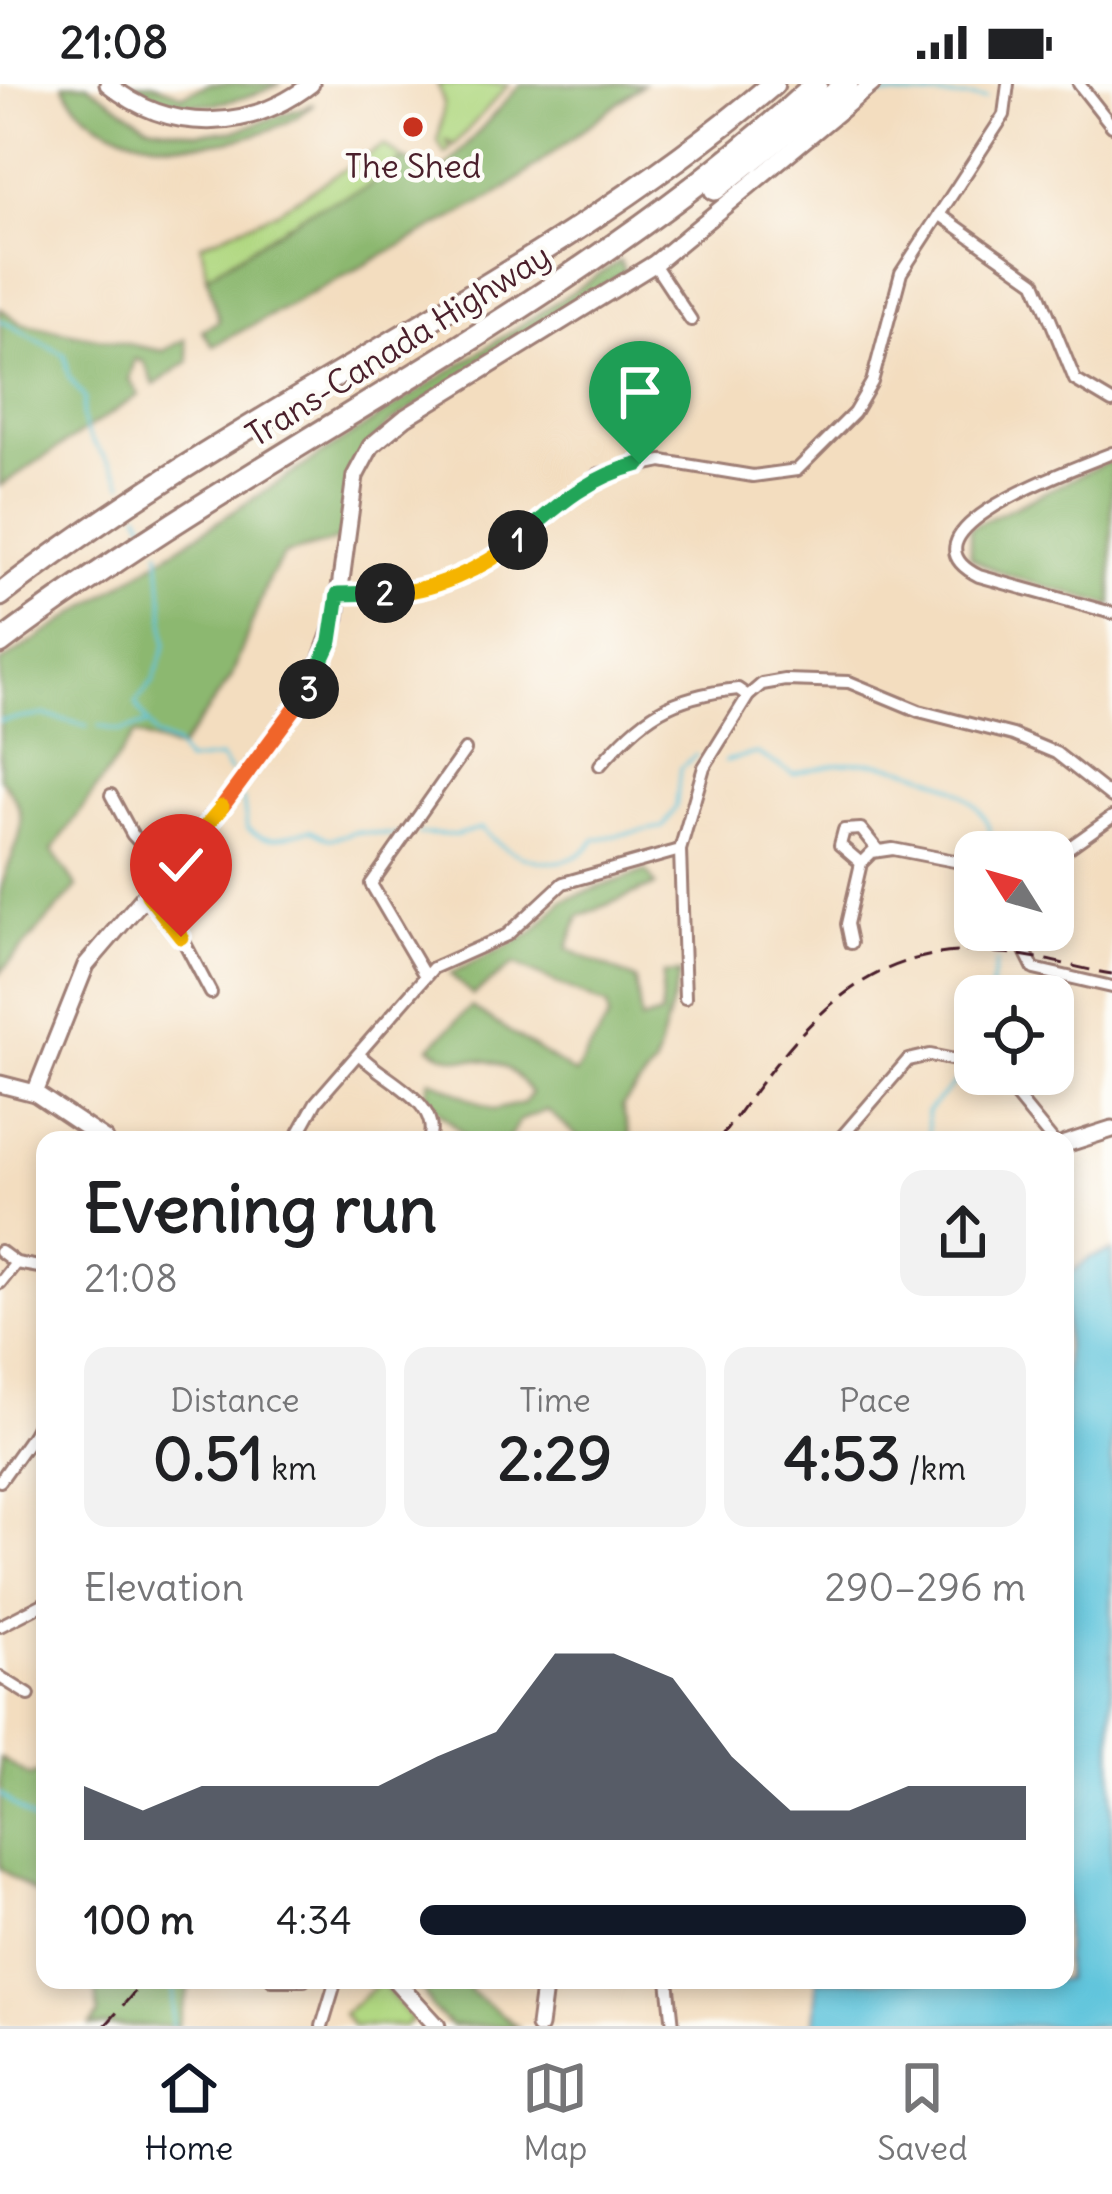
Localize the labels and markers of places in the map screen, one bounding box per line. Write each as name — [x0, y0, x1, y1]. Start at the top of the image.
marker: The Shed — [400, 114, 426, 140]
place label: The Shed — [345, 145, 481, 187]
pin — [589, 341, 691, 464]
pin: 1 — [488, 510, 548, 570]
pin: 2 — [355, 563, 415, 623]
pin: 3 — [279, 659, 339, 719]
pin — [130, 814, 232, 937]

